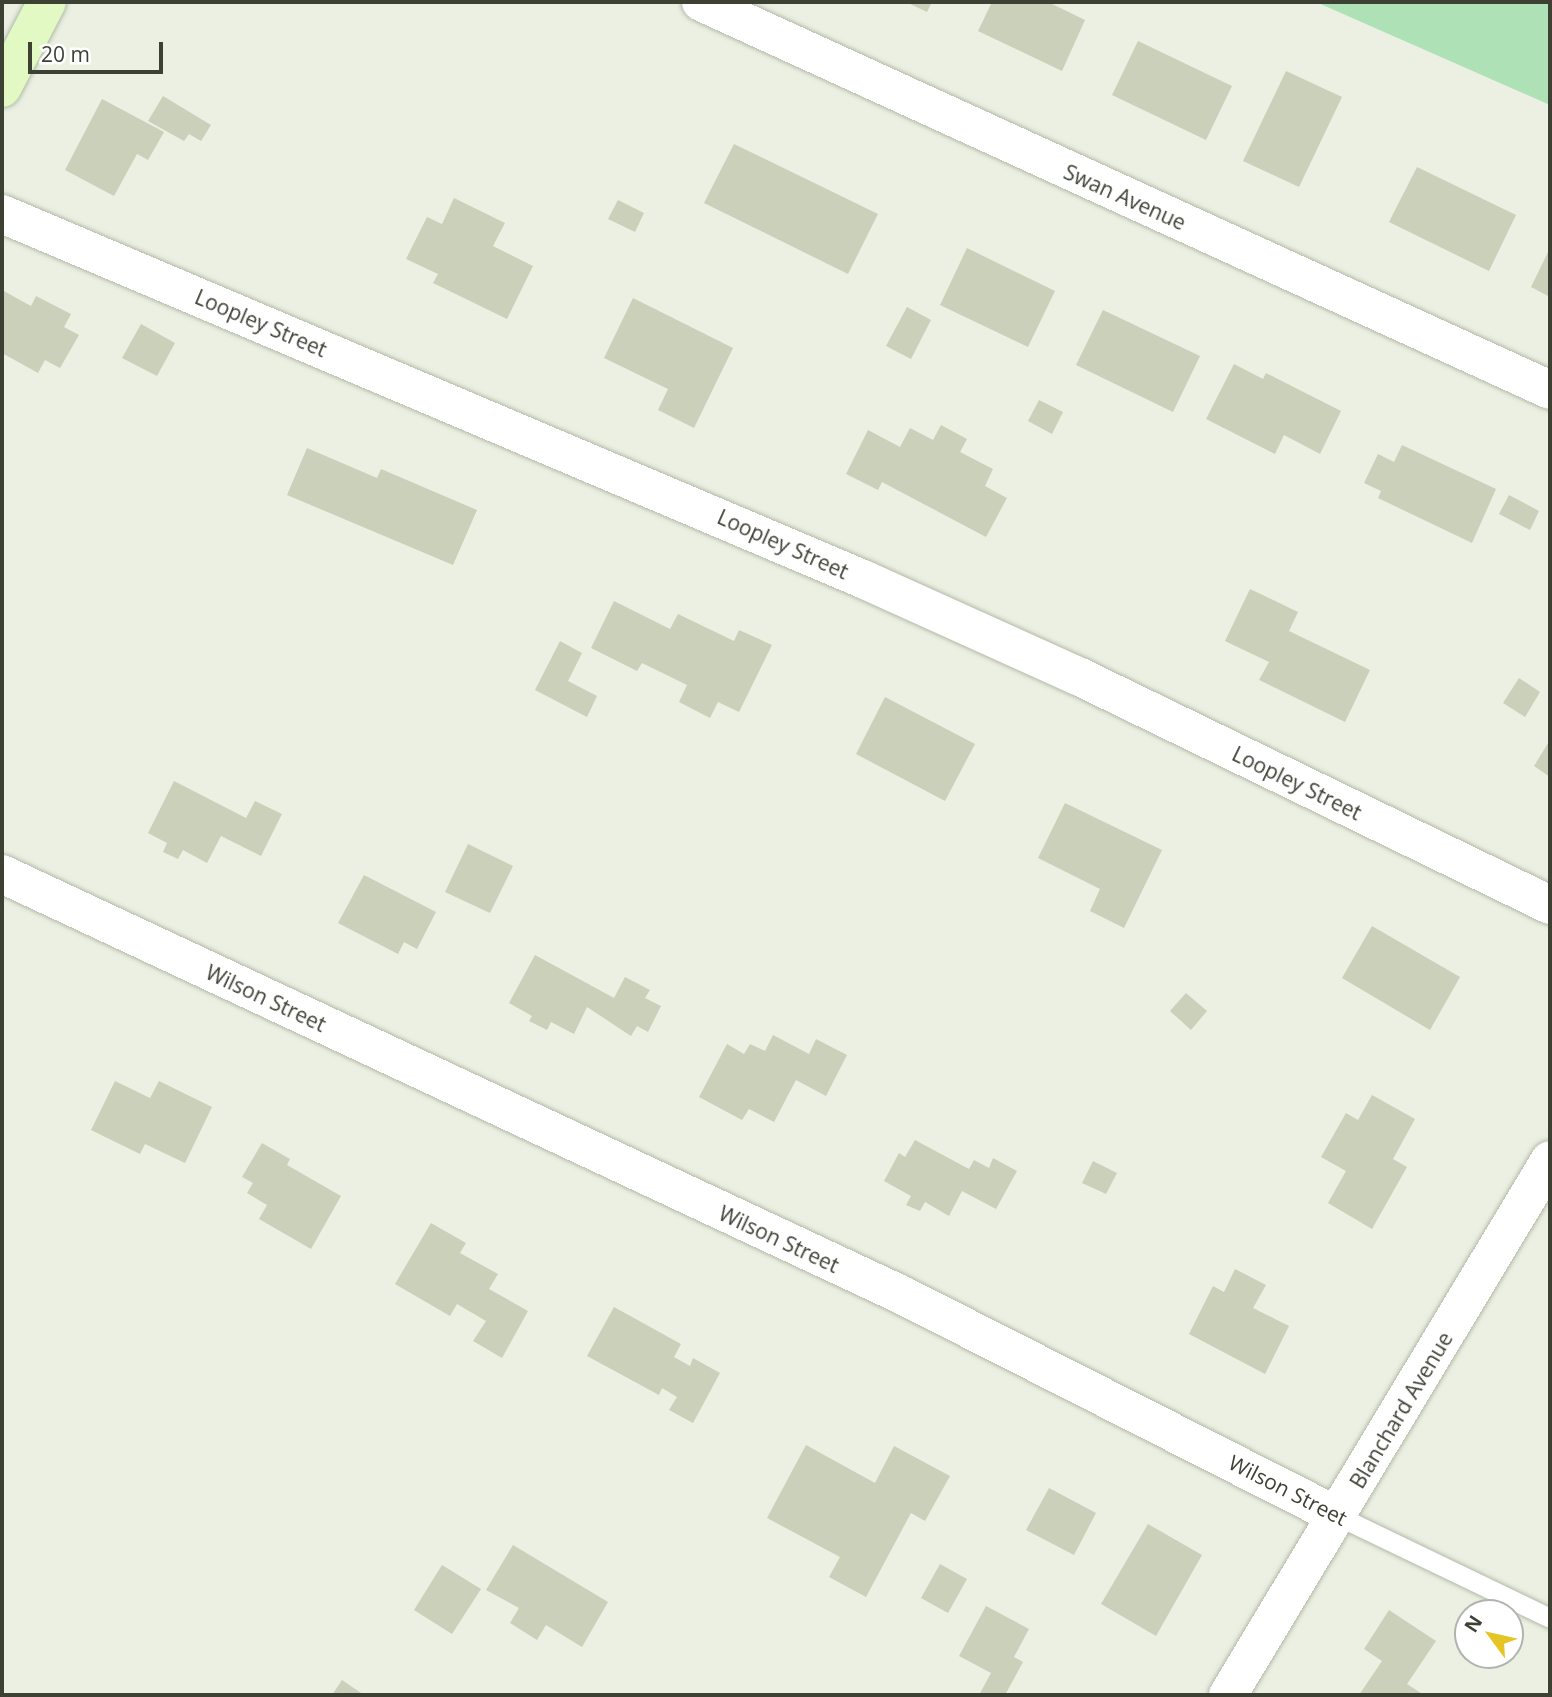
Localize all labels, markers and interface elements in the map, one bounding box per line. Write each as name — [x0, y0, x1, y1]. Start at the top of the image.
scale bar — [32, 28, 166, 72]
text: 20 m — [41, 40, 90, 68]
street label: Swan Avenue — [1060, 159, 1190, 235]
street label: Loopley Street — [191, 284, 331, 362]
street label: Loopley Street — [714, 504, 852, 584]
street label: Loopley Street — [1228, 741, 1366, 825]
street label: Wilson Street — [202, 959, 330, 1037]
street label: Wilson Street — [715, 1200, 843, 1278]
street label: Blanchard Avenue — [1344, 1327, 1458, 1493]
street label: Wilson Street — [1225, 1449, 1351, 1531]
north arrow — [1454, 1599, 1524, 1669]
text: N — [1458, 1610, 1488, 1637]

